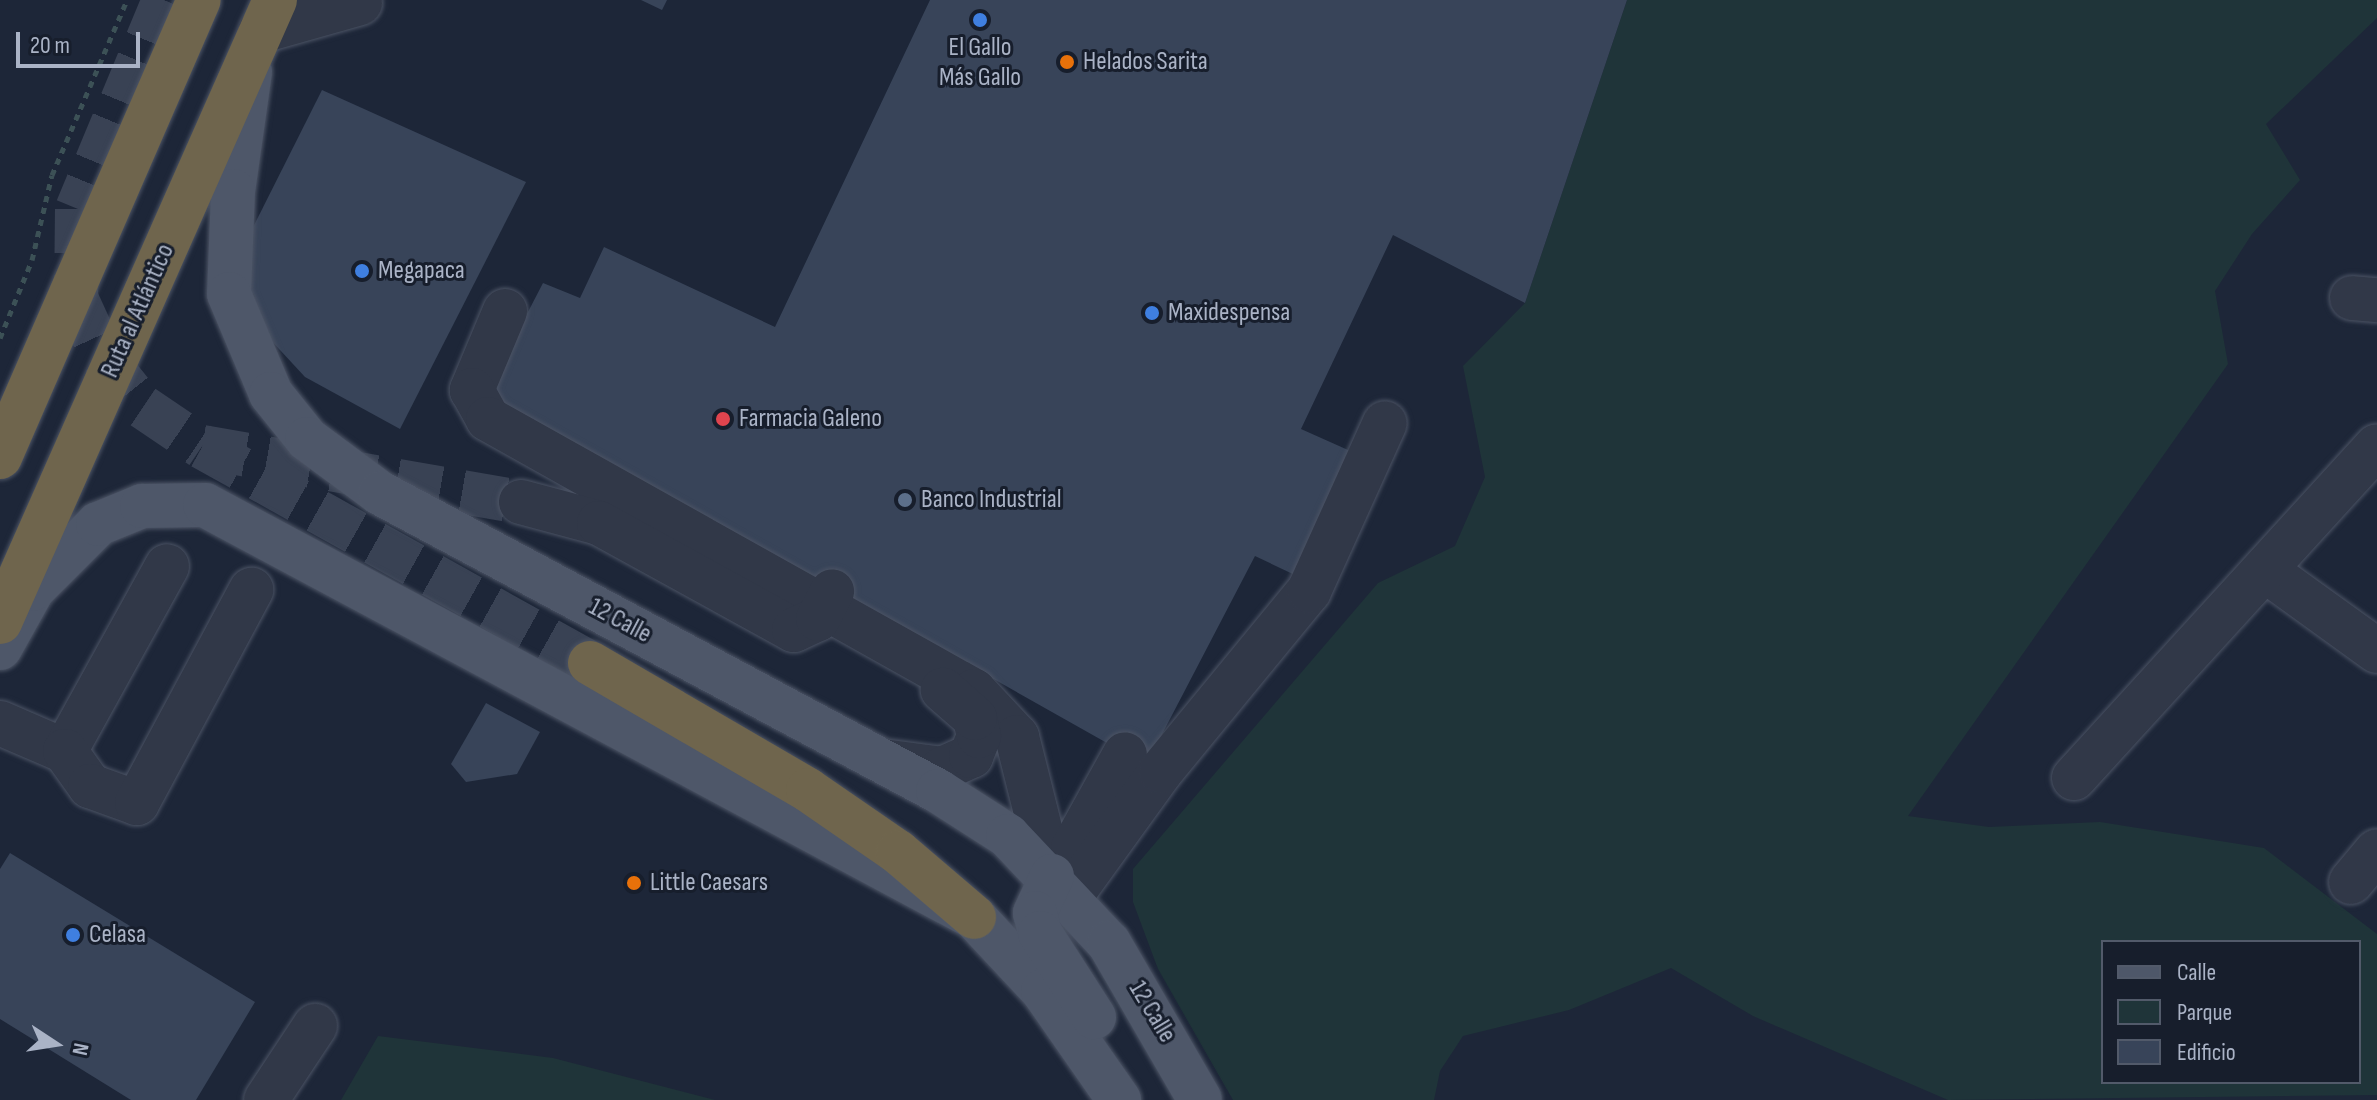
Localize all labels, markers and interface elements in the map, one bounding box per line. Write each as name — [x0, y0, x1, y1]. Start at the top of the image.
marker: El Gallo Más Gallo — [971, 11, 989, 29]
scale bar — [20, 16, 144, 66]
text: 20 m — [30, 31, 70, 60]
place label: El Gallo Más Gallo — [939, 32, 1021, 94]
place label: Helados Sarita — [1083, 46, 1208, 78]
marker: Helados Sarita — [1058, 53, 1076, 71]
street label: Ruta al Atlántico — [95, 239, 181, 383]
place label: Megapaca — [378, 255, 465, 287]
marker: Megapaca — [353, 262, 371, 280]
place label: Maxidespensa — [1168, 297, 1290, 329]
marker: Maxidespensa — [1143, 304, 1161, 322]
place label: Farmacia Galeno — [739, 403, 882, 435]
marker: Farmacia Galeno — [714, 410, 732, 428]
place label: Banco Industrial — [921, 484, 1062, 516]
marker: Banco Industrial — [896, 491, 914, 509]
street label: 12 Calle — [583, 592, 657, 650]
place label: Little Caesars — [650, 867, 768, 899]
marker: Little Caesars — [625, 874, 643, 892]
place label: Celasa — [89, 919, 146, 951]
marker: Celasa — [64, 926, 82, 944]
legend — [2101, 940, 2361, 1084]
text: Calle — [2177, 958, 2216, 987]
street label: 12 Calle — [1121, 975, 1183, 1049]
text: Parque — [2177, 998, 2232, 1027]
north arrow — [16, 1004, 96, 1084]
text: Edificio — [2177, 1038, 2236, 1067]
text: N — [66, 1041, 94, 1058]

